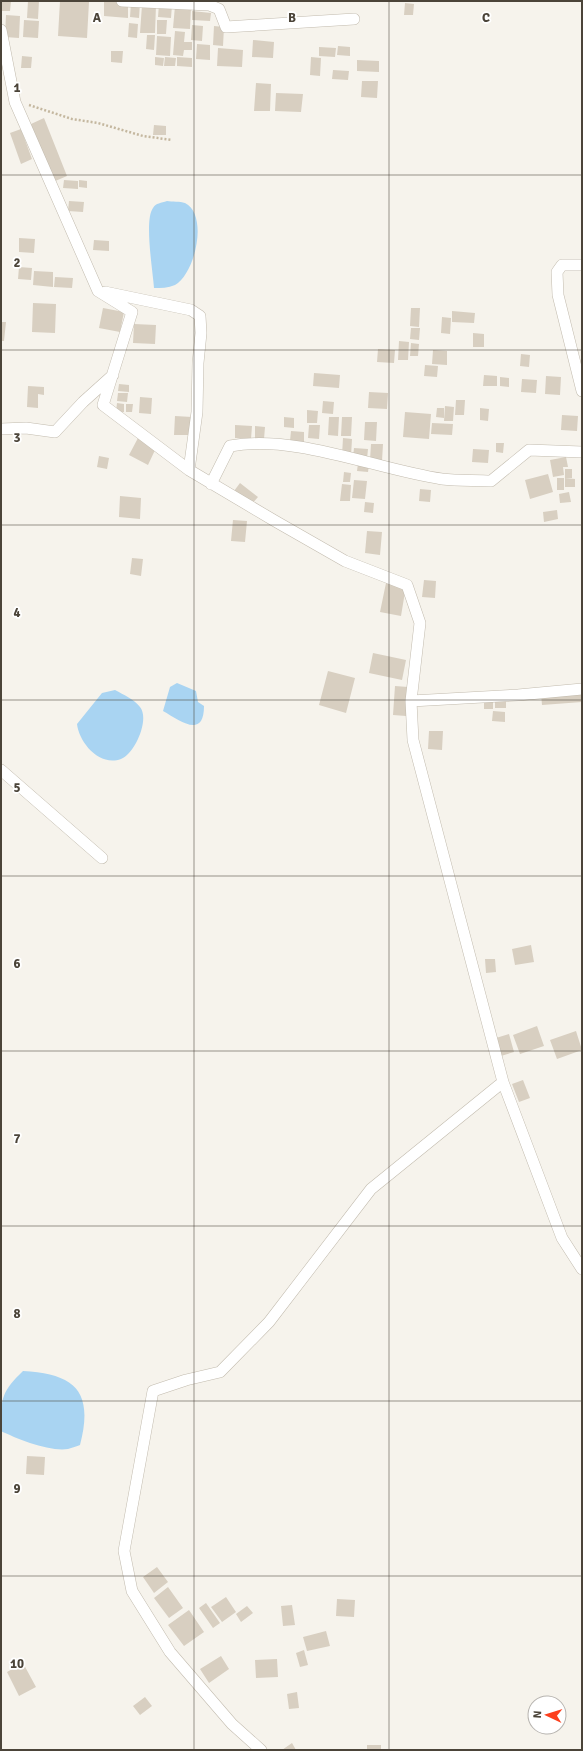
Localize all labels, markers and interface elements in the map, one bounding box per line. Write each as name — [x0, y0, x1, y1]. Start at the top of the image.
text: A — [93, 10, 102, 26]
text: B — [288, 10, 296, 26]
text: C — [482, 10, 490, 26]
text: 1 — [13, 80, 21, 96]
text: 2 — [13, 255, 21, 271]
text: 3 — [13, 430, 21, 446]
text: 4 — [13, 605, 21, 621]
text: 5 — [13, 780, 21, 796]
text: 6 — [13, 956, 21, 972]
text: 7 — [13, 1131, 21, 1147]
text: 8 — [13, 1306, 21, 1322]
text: 9 — [13, 1481, 21, 1497]
text: 10 — [10, 1656, 24, 1672]
north arrow — [527, 1695, 567, 1735]
text: N — [531, 1710, 544, 1719]

